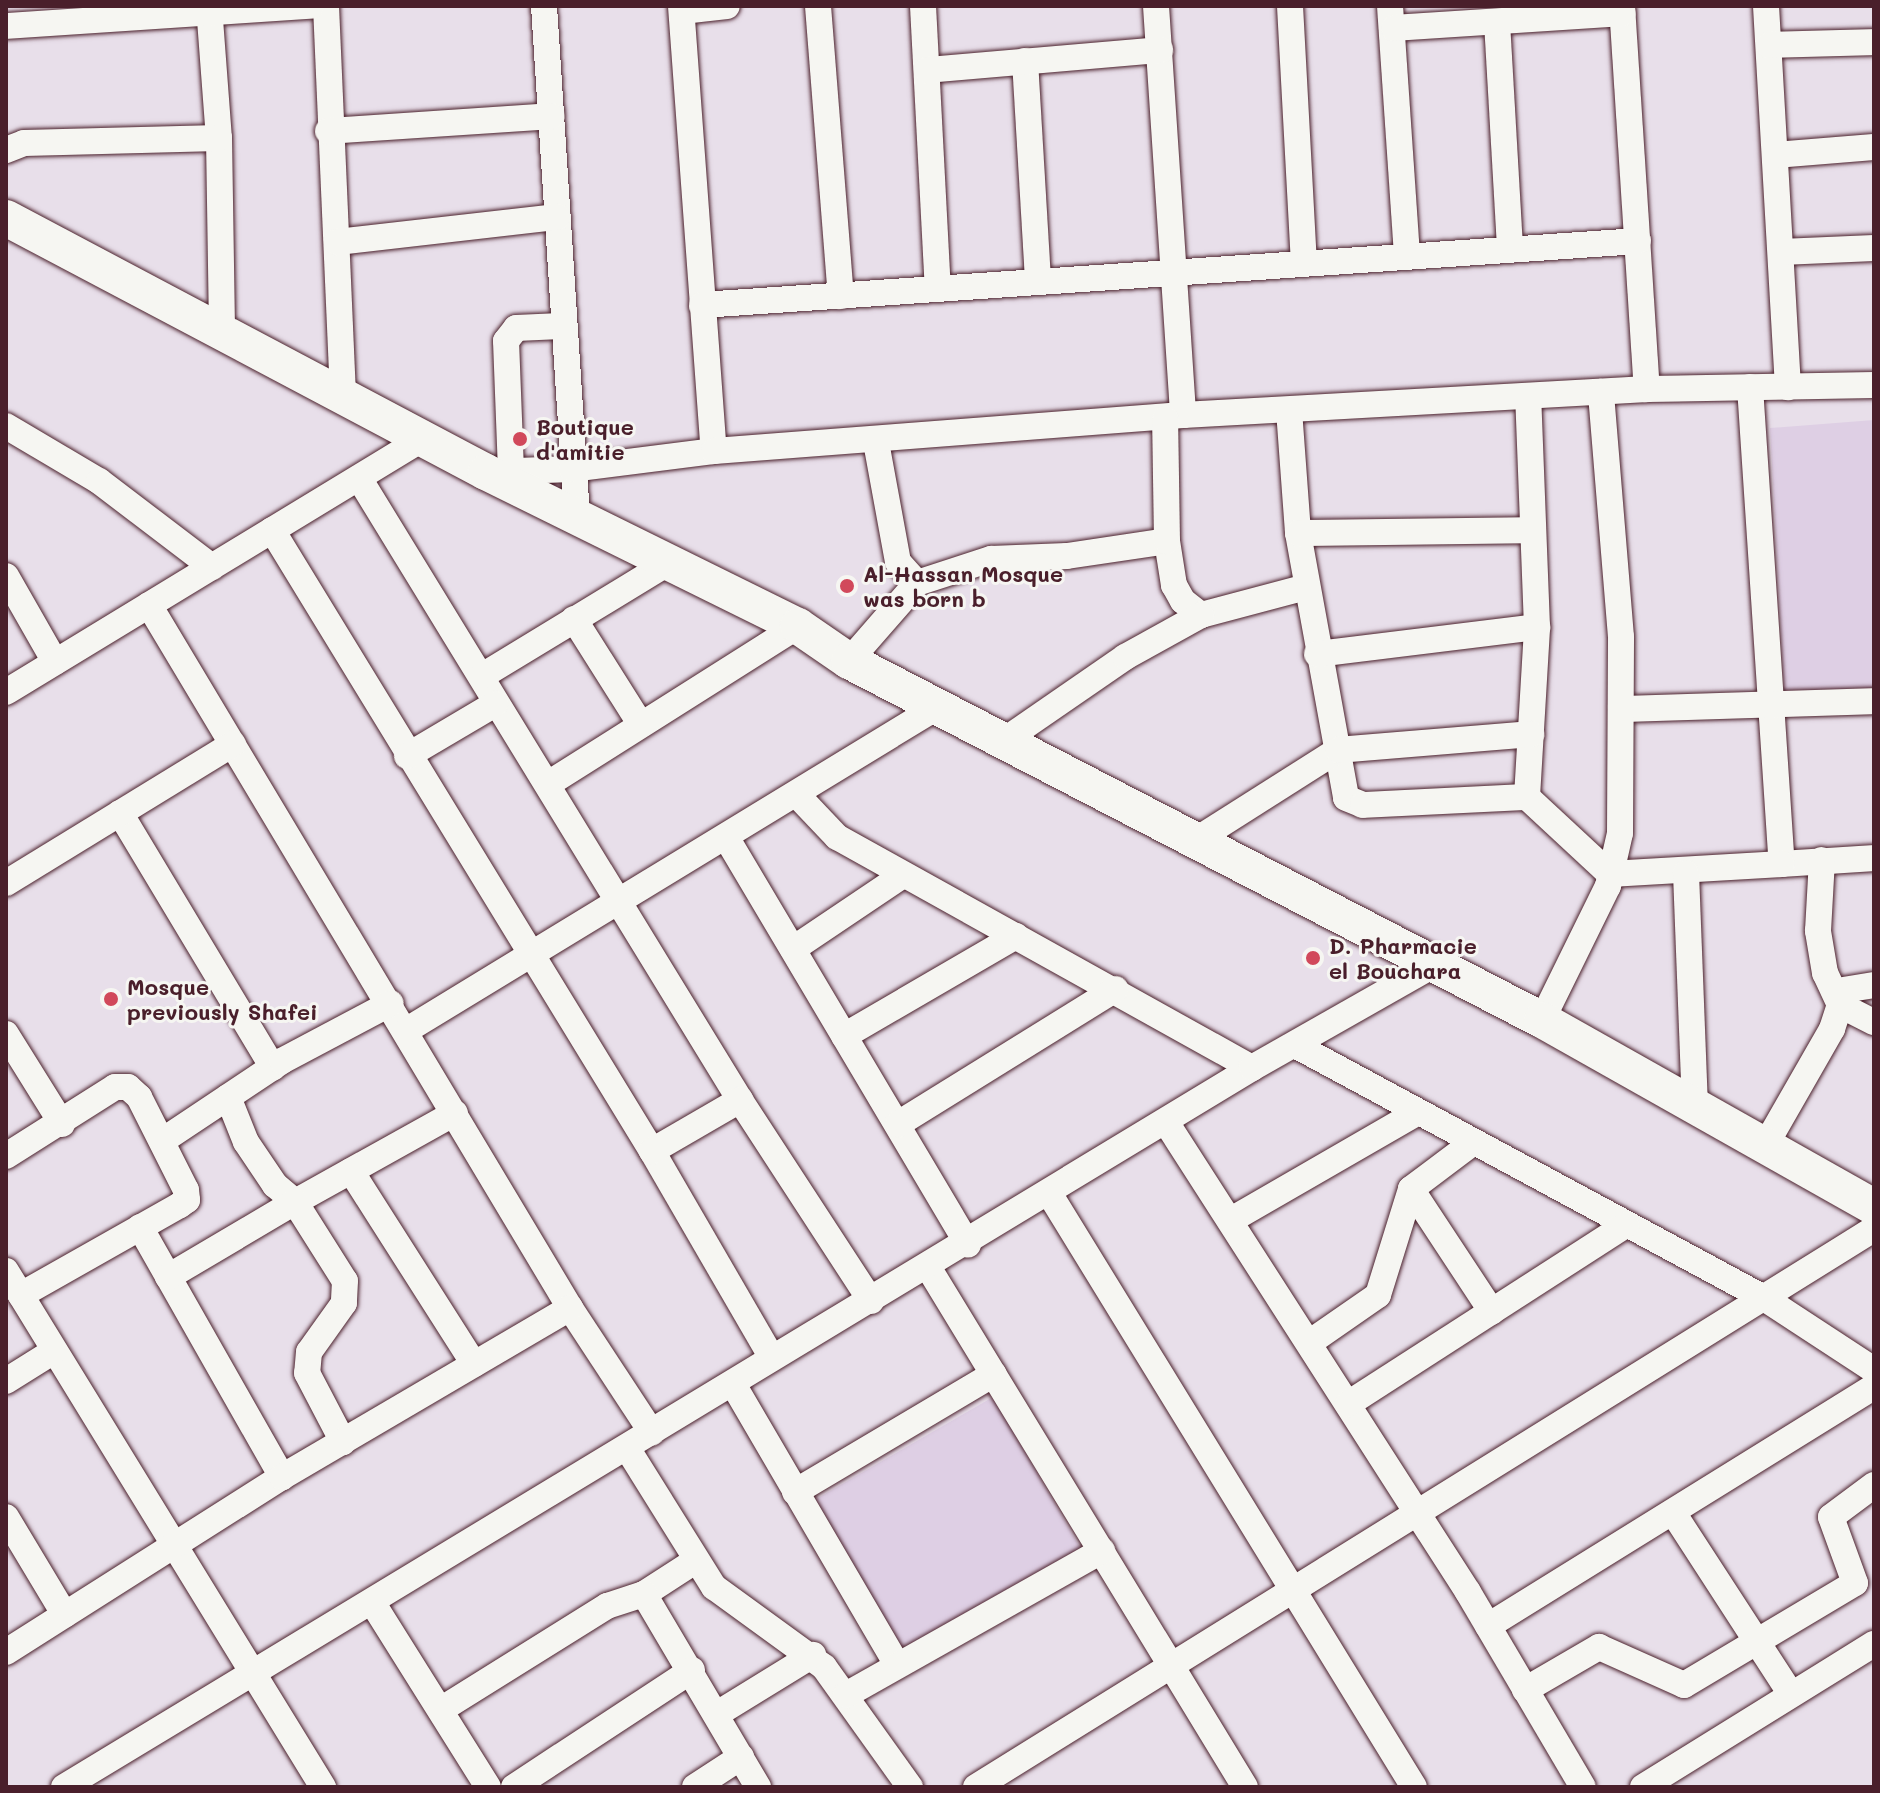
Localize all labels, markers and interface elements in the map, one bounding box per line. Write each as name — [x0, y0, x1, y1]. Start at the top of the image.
place label: Boutique d'amitie — [536, 413, 634, 464]
marker: Boutique d'amitie — [511, 430, 529, 448]
place label: Al-Hassan Mosque was born b — [863, 560, 1063, 612]
marker: Al-Hassan Mosque was born b — [838, 577, 856, 595]
place label: D. Pharmacie el Bouchara — [1329, 932, 1477, 984]
marker: D. Pharmacie el Bouchara — [1304, 949, 1322, 967]
place label: Mosque previously Shafei — [127, 973, 318, 1024]
marker: Mosque previously Shafei — [102, 990, 120, 1008]

